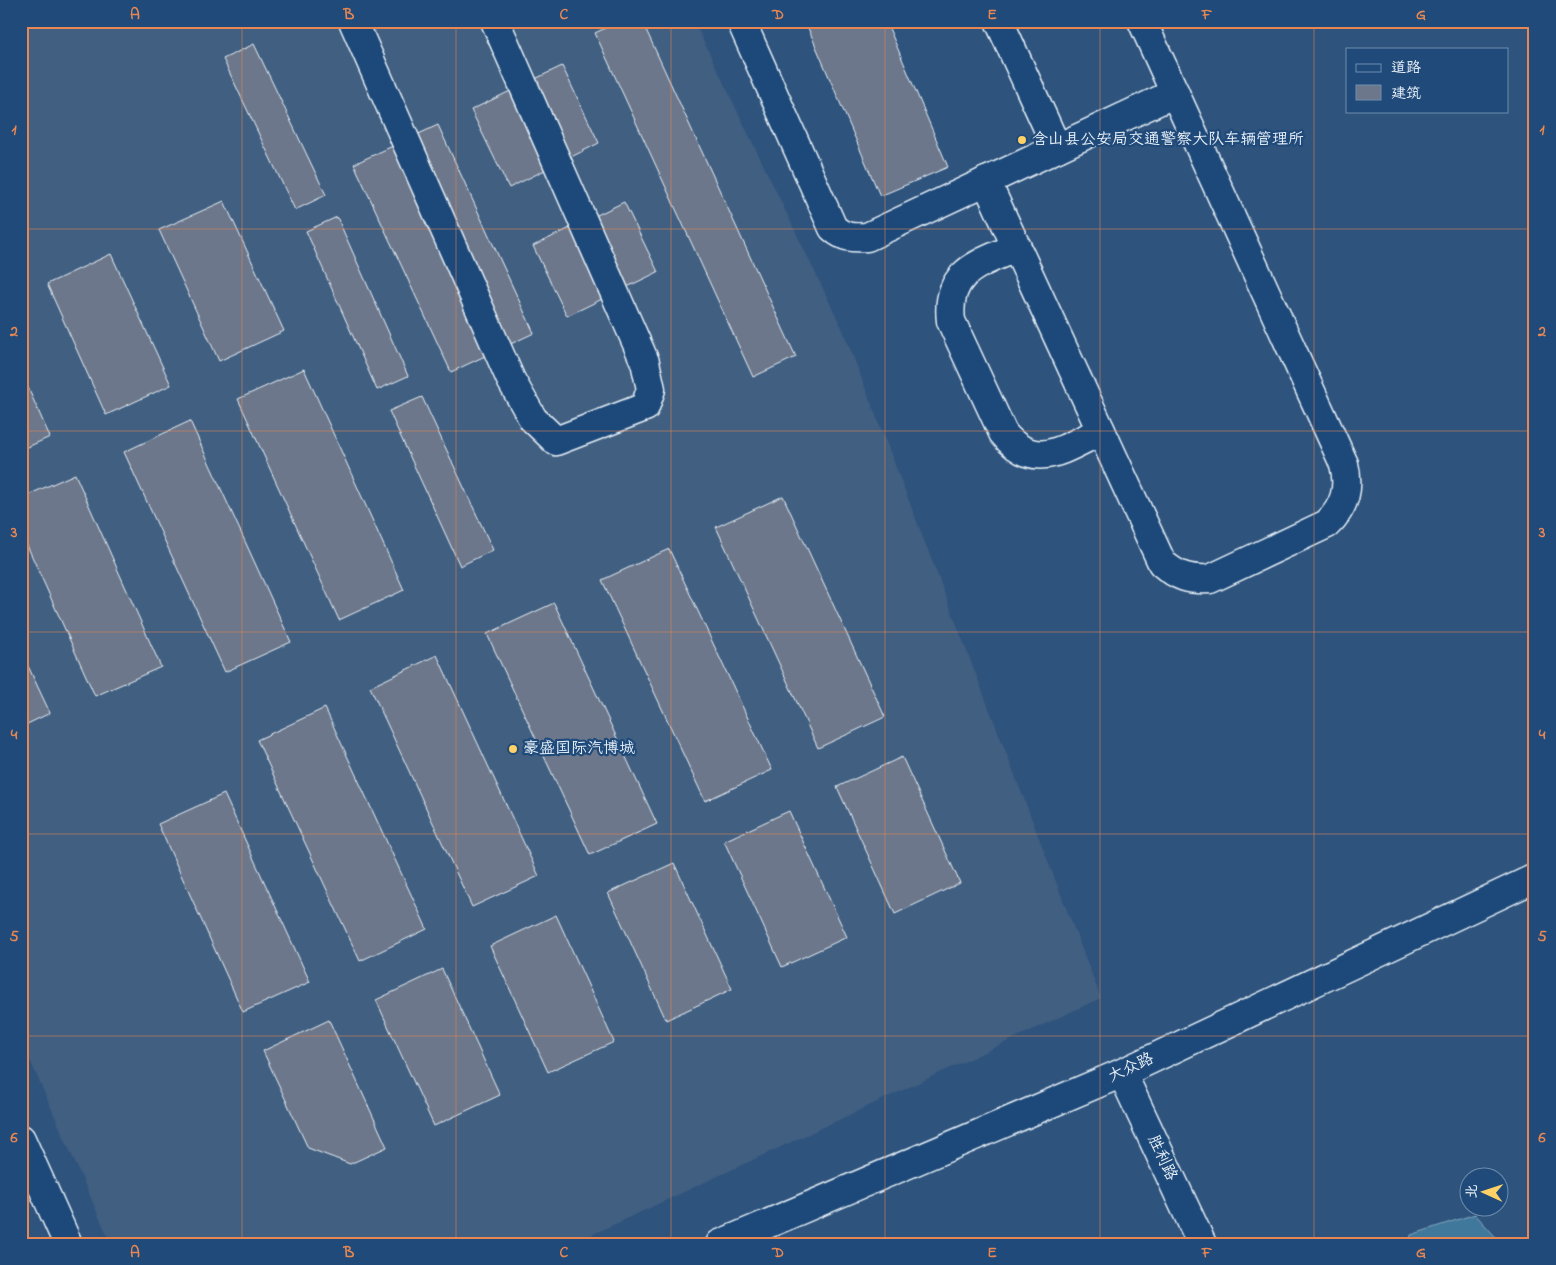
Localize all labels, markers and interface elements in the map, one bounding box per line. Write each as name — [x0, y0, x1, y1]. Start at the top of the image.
text: A — [130, 3, 140, 27]
text: B — [343, 3, 355, 27]
text: C — [560, 3, 569, 27]
text: D — [771, 3, 784, 27]
text: E — [987, 3, 997, 27]
text: F — [1201, 3, 1213, 27]
text: G — [1416, 3, 1426, 27]
legend — [1346, 48, 1508, 112]
text: 道路 — [1391, 57, 1421, 79]
text: 建筑 — [1391, 83, 1421, 105]
text: 1 — [11, 118, 17, 142]
text: 1 — [1539, 118, 1545, 142]
place label: 含山县公安局交通警察大队车辆管理所 — [1032, 128, 1304, 152]
marker: 含山县公安局交通警察大队车辆管理所 — [1016, 134, 1028, 146]
text: 2 — [9, 320, 18, 344]
text: 2 — [1537, 320, 1546, 344]
text: 3 — [10, 521, 18, 545]
text: 3 — [1538, 521, 1546, 545]
text: 4 — [10, 723, 18, 747]
text: 4 — [1538, 723, 1546, 747]
place label: 豪盛国际汽博城 — [523, 737, 635, 761]
marker: 豪盛国际汽博城 — [507, 743, 519, 755]
text: 5 — [9, 925, 19, 949]
text: 5 — [1537, 925, 1547, 949]
street label: 大众路 — [1104, 1047, 1158, 1089]
text: 6 — [9, 1126, 18, 1150]
text: 6 — [1537, 1126, 1546, 1150]
street label: 胜利路 — [1141, 1131, 1183, 1185]
north arrow — [1458, 1168, 1508, 1218]
text: 北 — [1462, 1184, 1483, 1199]
text: A — [130, 1241, 140, 1265]
text: B — [343, 1241, 355, 1265]
text: C — [560, 1241, 569, 1265]
text: D — [771, 1241, 784, 1265]
text: E — [987, 1241, 997, 1265]
text: F — [1201, 1241, 1213, 1265]
text: G — [1416, 1241, 1426, 1265]

